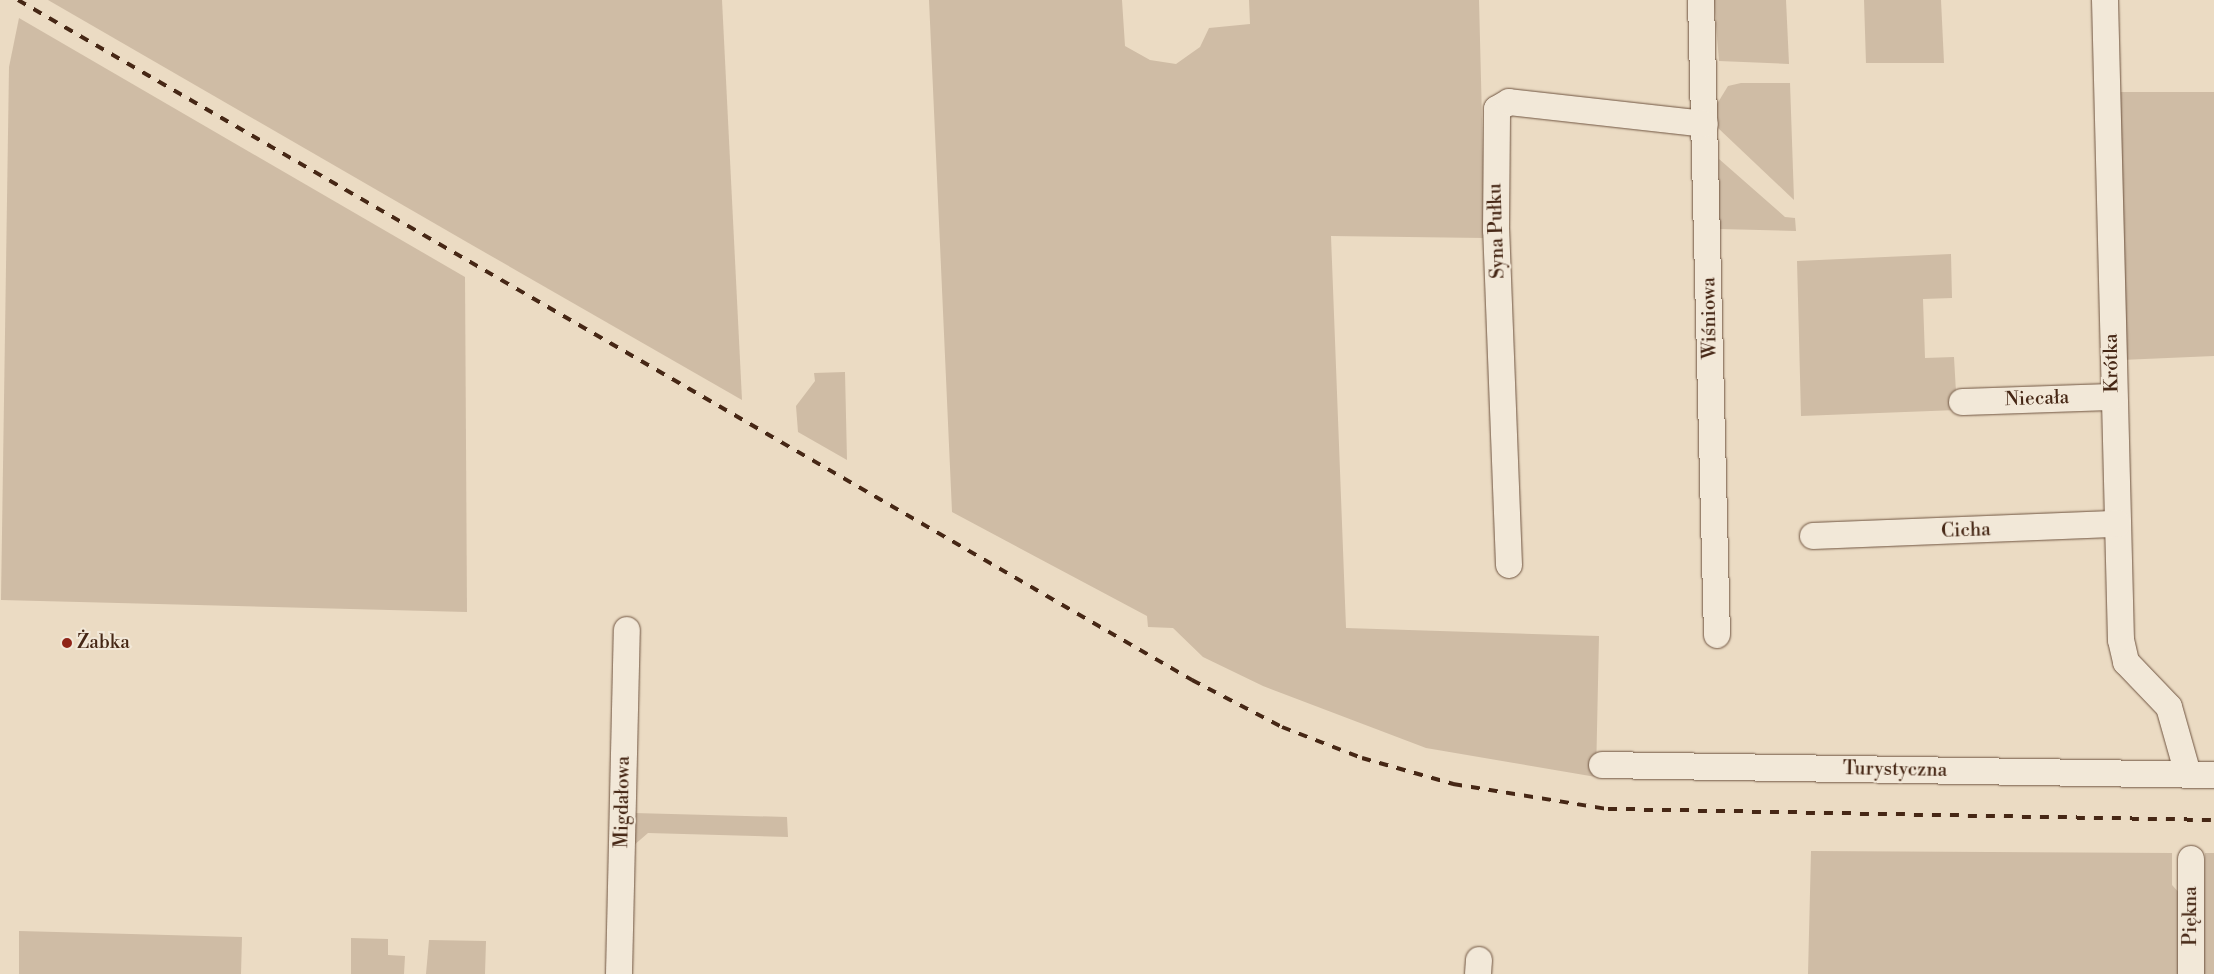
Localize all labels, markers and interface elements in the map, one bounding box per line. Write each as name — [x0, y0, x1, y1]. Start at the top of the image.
street label: Syna Pułku — [1484, 183, 1510, 279]
street label: Wiśniowa — [1698, 277, 1722, 359]
street label: Krótka — [2100, 333, 2124, 393]
street label: Niecała — [2004, 386, 2070, 412]
street label: Cicha — [1941, 519, 1991, 543]
place label: Żabka — [77, 632, 130, 654]
marker: Żabka — [61, 637, 73, 649]
street label: Migdałowa — [611, 756, 635, 848]
street label: Turystyczna — [1843, 758, 1947, 782]
street label: Piękna — [2180, 886, 2202, 946]

